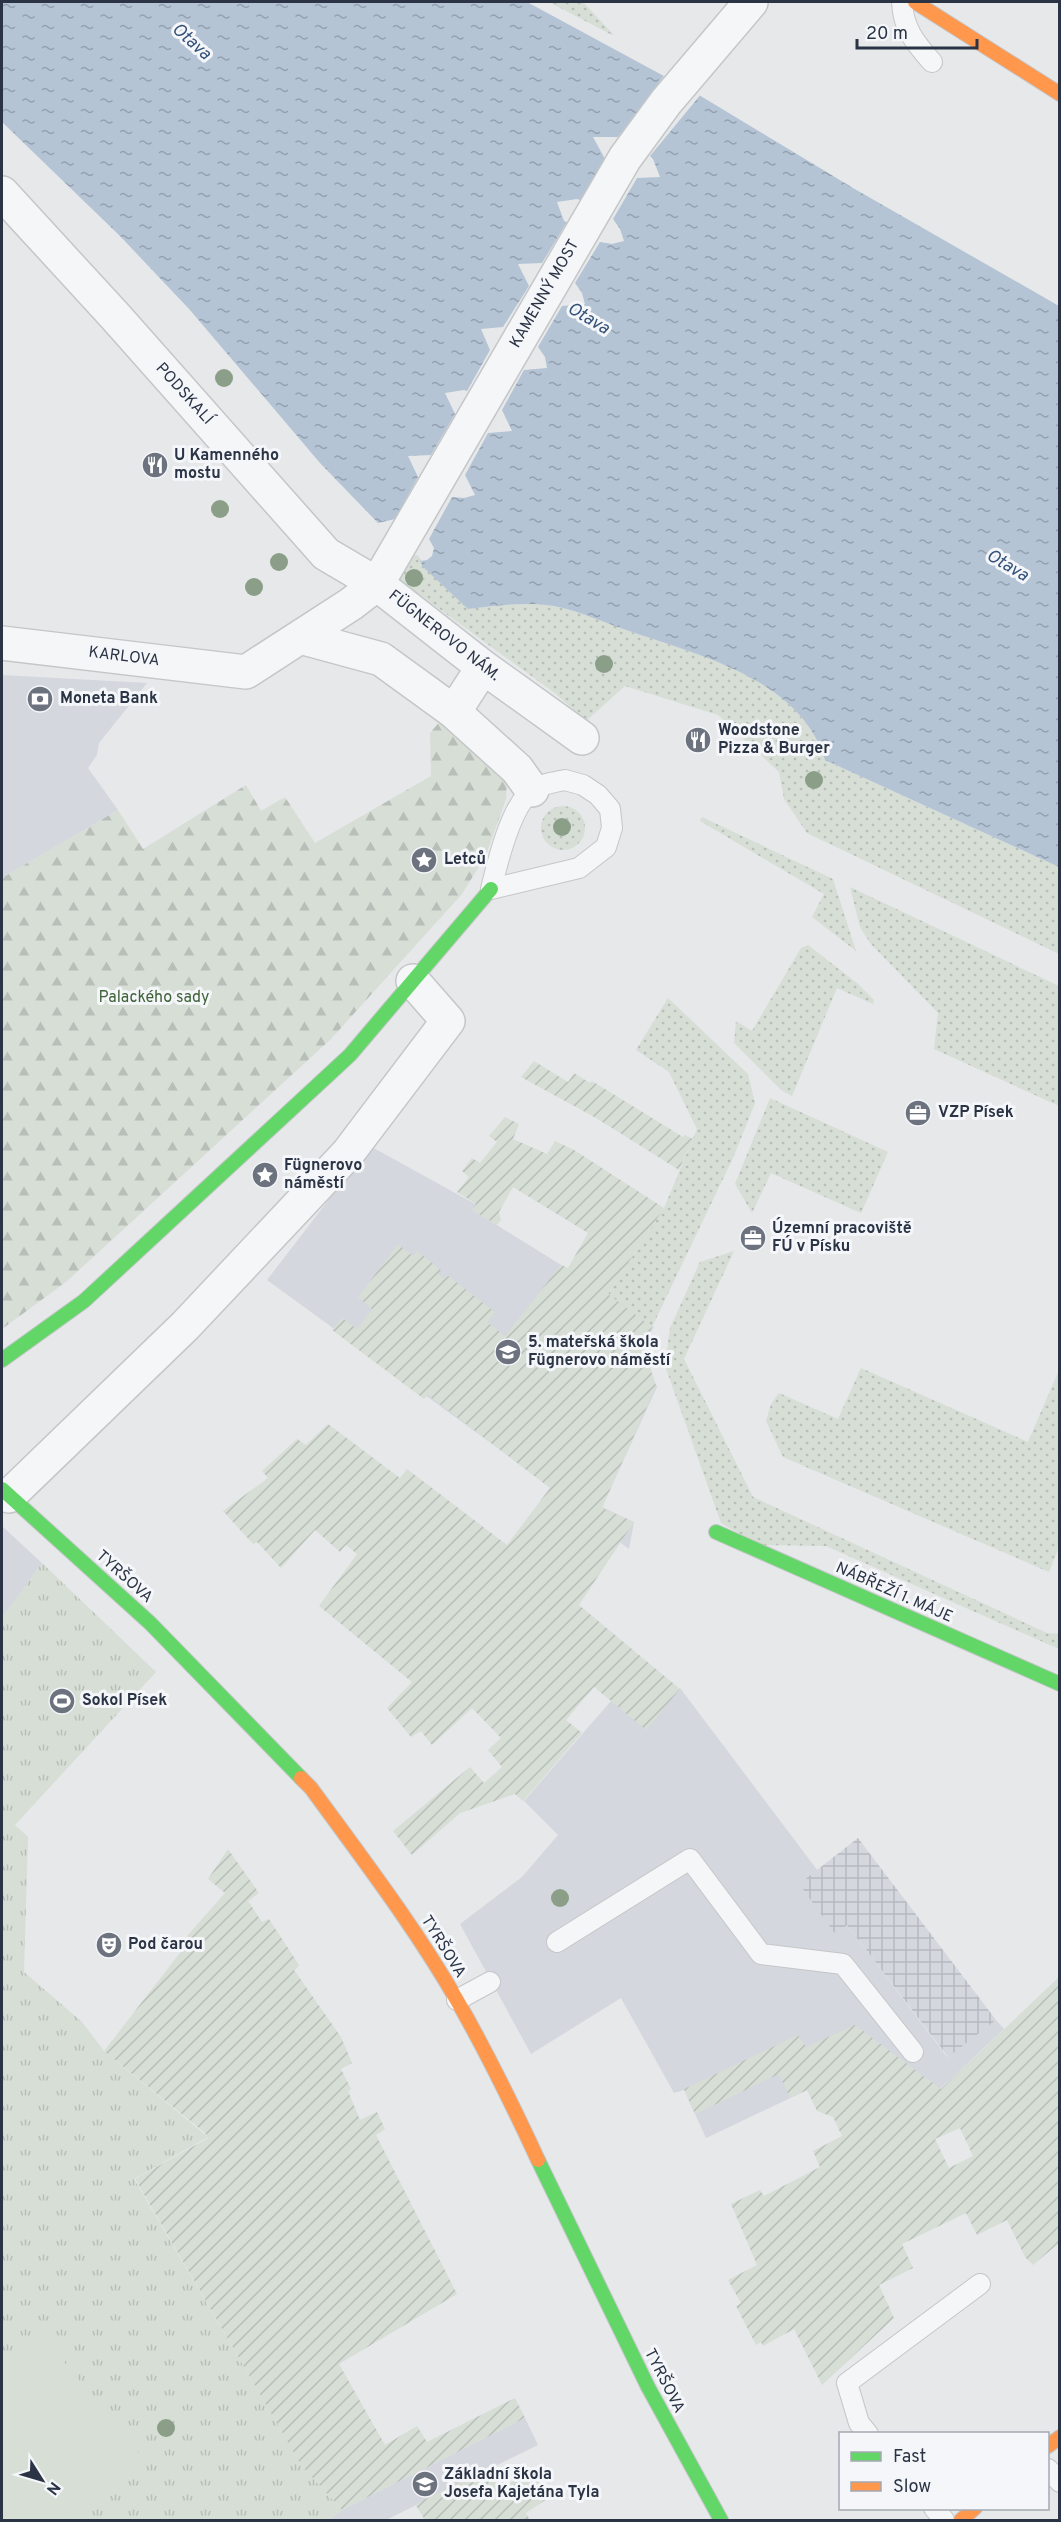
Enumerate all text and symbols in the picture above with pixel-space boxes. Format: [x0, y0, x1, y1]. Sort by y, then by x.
scale bar [857, 12, 977, 50]
water label: Otava [166, 18, 216, 66]
text: 20 m [866, 23, 908, 46]
street label: KAMENNÝ MOST [504, 235, 584, 352]
water label: Otava [563, 297, 614, 341]
street label: PODSKALÍ [151, 357, 220, 430]
place label: U Kamenného mostu [174, 446, 279, 484]
restaurant icon: U Kamenného mostu [140, 450, 170, 480]
water label: Otava [982, 544, 1033, 588]
street label: FÜGNEROVO NÁM. [384, 584, 505, 686]
street label: KARLOVA [87, 643, 161, 671]
bank icon: Moneta Bank [25, 684, 55, 714]
place label: Moneta Bank [60, 689, 158, 709]
place label: Woodstone Pizza & Burger [718, 721, 830, 759]
restaurant icon: Woodstone Pizza & Burger [683, 725, 713, 755]
place icon: Letců [409, 845, 439, 875]
place label: Letců [444, 849, 486, 870]
park label: Palackého sady [98, 988, 210, 1008]
office icon: VZP Písek [903, 1098, 933, 1128]
place label: VZP Písek [938, 1103, 1014, 1123]
place label: Fügnerovo náměstí [284, 1156, 362, 1194]
place icon: Fügnerovo náměstí [250, 1160, 280, 1190]
place label: Územní pracoviště FÚ v Písku [772, 1217, 912, 1257]
office icon: Územní pracoviště FÚ v Písku [738, 1223, 768, 1253]
place label: 5. mateřská škola Fügnerovo náměstí [528, 1333, 672, 1371]
school or university icon: 5. mateřská škola Fügnerovo náměstí [493, 1337, 523, 1367]
street label: TYRŠOVA [91, 1545, 158, 1608]
street label: NÁBŘEŽÍ 1. MÁJE [832, 1556, 956, 1628]
sports icon: Sokol Písek [47, 1686, 77, 1716]
place label: Sokol Písek [82, 1691, 167, 1711]
street label: TYRŠOVA [416, 1911, 472, 1982]
theatre icon: Pod čarou [94, 1930, 124, 1960]
place label: Pod čarou [128, 1935, 203, 1955]
street label: TYRŠOVA [639, 2344, 691, 2417]
legend [839, 2432, 1049, 2510]
text: Fast [893, 2446, 926, 2469]
north arrow [12, 2450, 72, 2510]
place label: Základní škola Josefa Kajetána Tyla [444, 2465, 599, 2503]
school or university icon: Základní škola Josefa Kajetána Tyla [410, 2469, 440, 2499]
text: Slow [893, 2476, 931, 2499]
text: N [41, 2477, 64, 2498]

